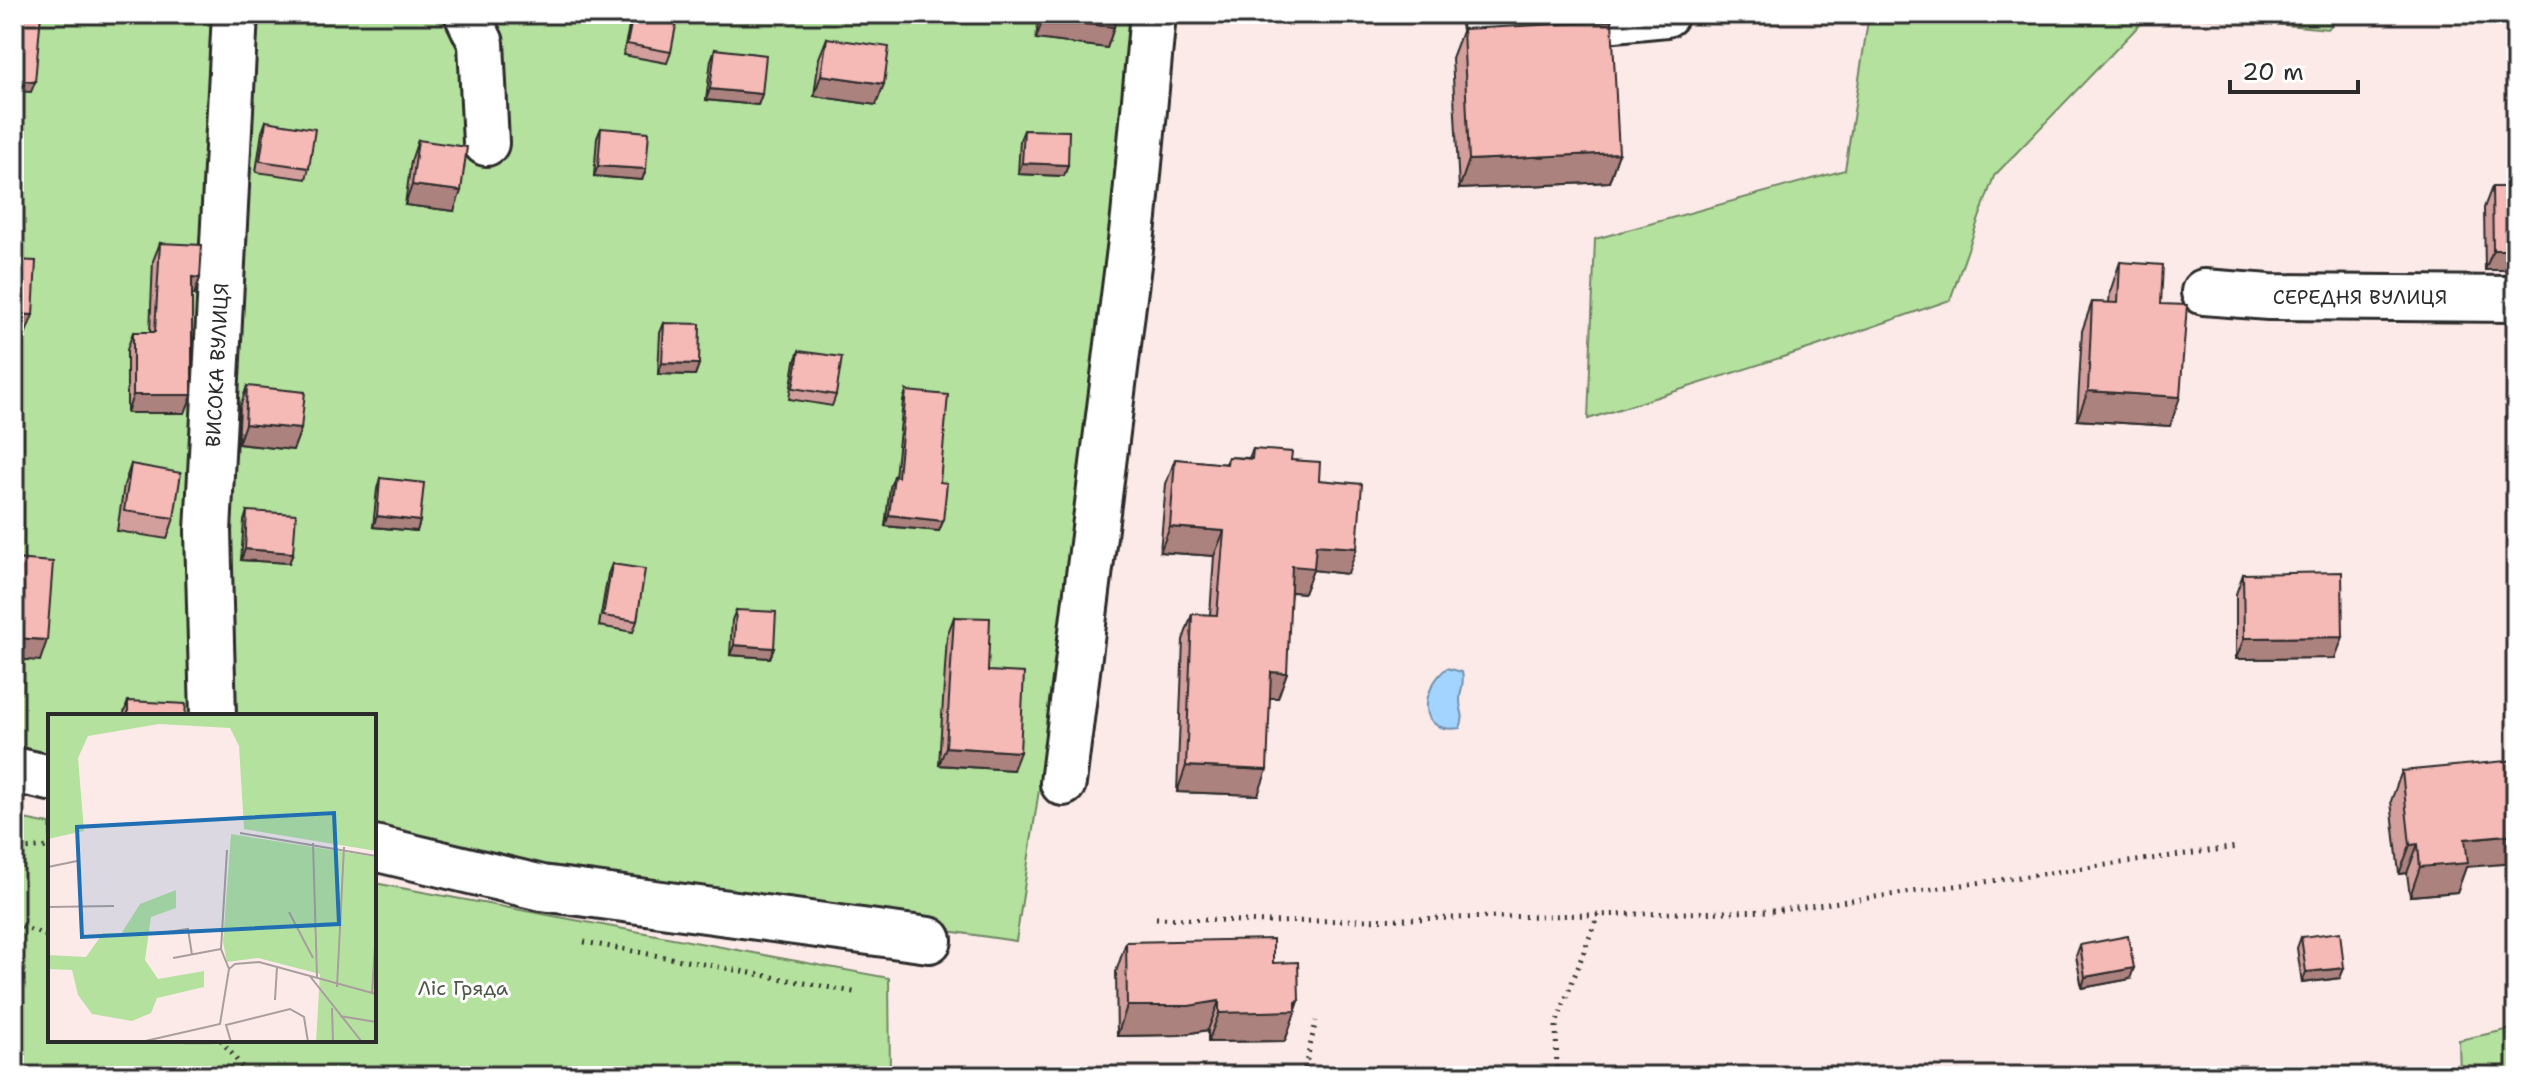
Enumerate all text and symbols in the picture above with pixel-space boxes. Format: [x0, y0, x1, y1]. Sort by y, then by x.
scale bar [2230, 44, 2358, 94]
text: 20 m [2242, 56, 2304, 88]
street label: ВИСОКА ВУЛИЦЯ [200, 282, 234, 448]
street label: СЕРЕДНЯ ВУЛИЦЯ [2273, 284, 2447, 310]
inset map [48, 714, 376, 1042]
park label: Ліс Гряда [418, 975, 509, 1001]

